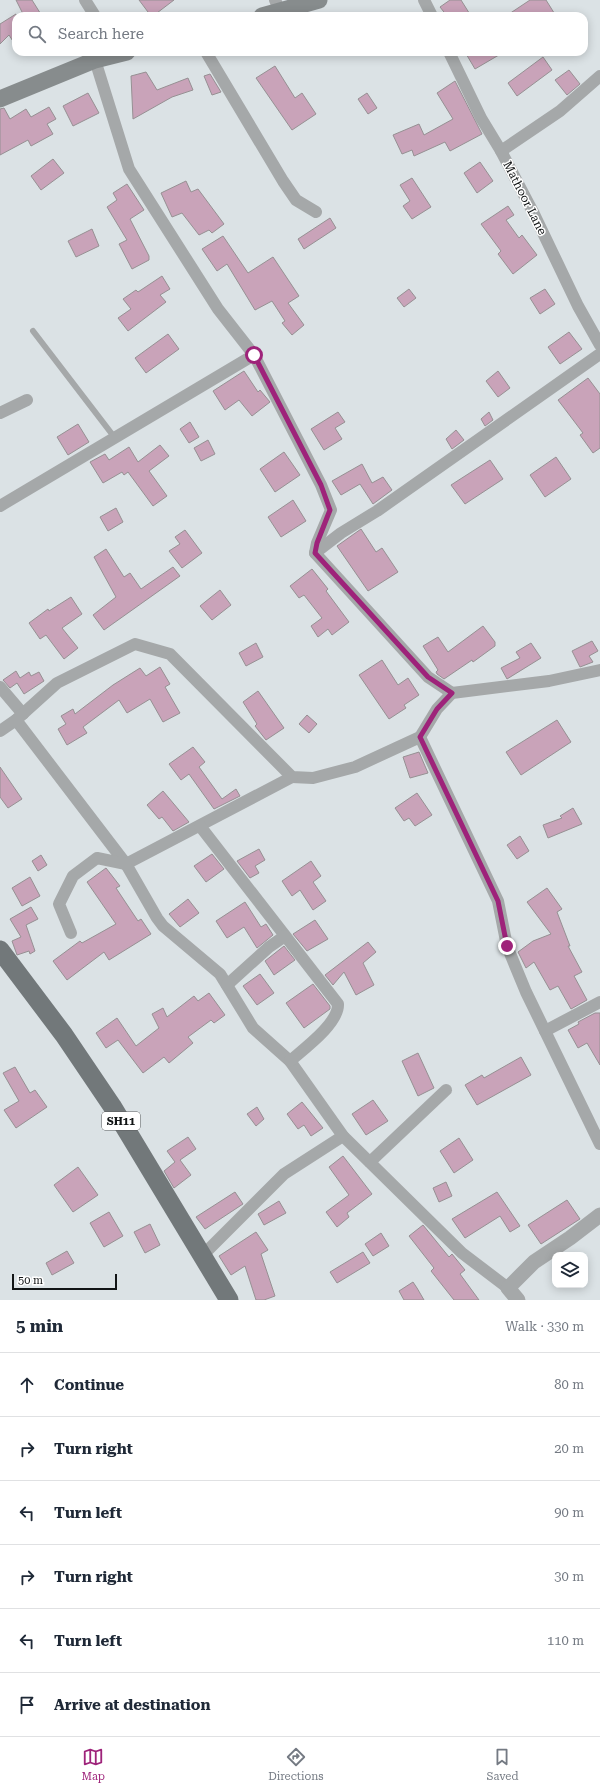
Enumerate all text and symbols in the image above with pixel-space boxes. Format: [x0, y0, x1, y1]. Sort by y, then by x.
search box [12, 12, 588, 56]
icon: search [26, 23, 48, 45]
text: Search here [58, 25, 144, 43]
street label: Mathoor Lane [500, 159, 550, 238]
route start [245, 346, 263, 364]
route end [498, 937, 516, 955]
road number: SH11 [102, 1112, 140, 1130]
map controls [552, 1252, 588, 1288]
button: layers [552, 1252, 588, 1288]
scale bar [12, 1272, 117, 1291]
text: 50 m [18, 1274, 43, 1287]
text: 5 min [16, 1316, 63, 1336]
text: Walk · 330 m [505, 1319, 584, 1334]
icon: ahead [16, 1374, 38, 1396]
text: Continue [54, 1376, 124, 1394]
text: 80 m [554, 1377, 584, 1392]
icon: right [16, 1438, 38, 1460]
text: Turn right [54, 1440, 133, 1458]
text: 20 m [554, 1441, 584, 1456]
icon: left [16, 1502, 38, 1524]
text: Turn left [54, 1504, 122, 1522]
text: 90 m [554, 1505, 584, 1520]
icon: right [16, 1566, 38, 1588]
text: Turn right [54, 1568, 133, 1586]
text: 30 m [554, 1569, 584, 1584]
icon: left [16, 1630, 38, 1652]
text: Turn left [54, 1632, 122, 1650]
text: 110 m [547, 1633, 584, 1648]
icon: arrive [16, 1694, 38, 1716]
text: Arrive at destination [54, 1696, 210, 1714]
tab: Map [82, 1746, 105, 1783]
tab: Directions [268, 1746, 323, 1783]
tab: Saved [487, 1746, 518, 1783]

